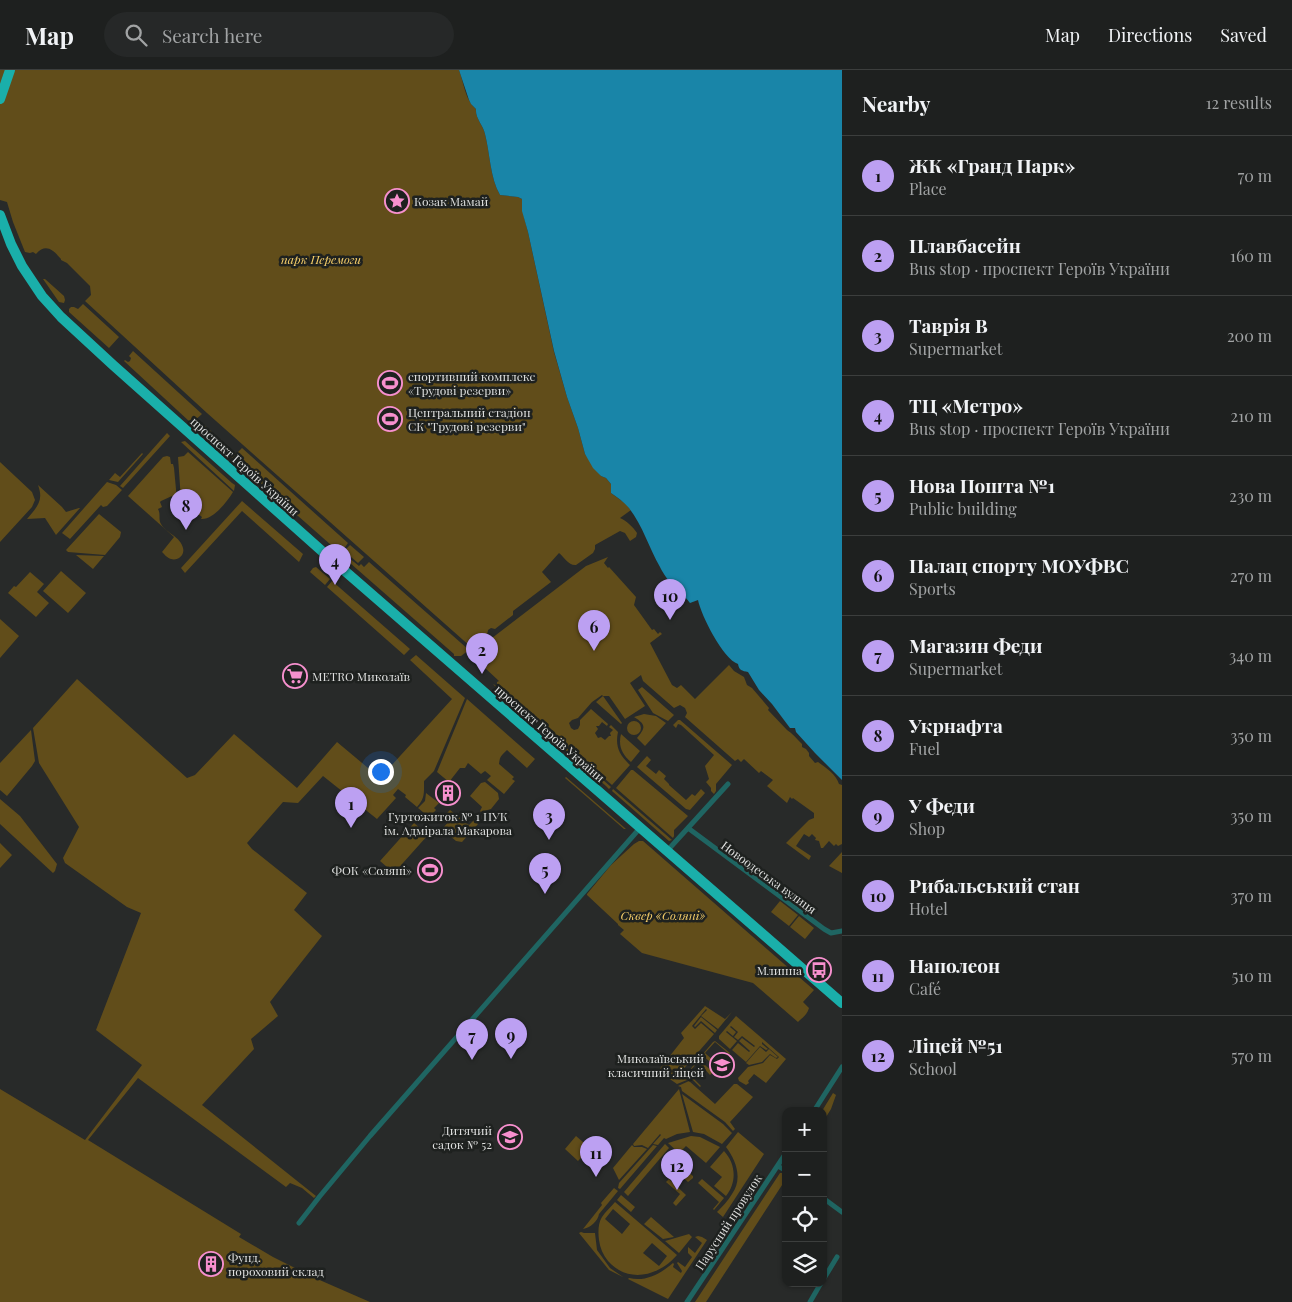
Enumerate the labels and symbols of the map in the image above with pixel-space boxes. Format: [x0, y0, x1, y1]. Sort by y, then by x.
place icon: Козак Мамай [384, 188, 410, 214]
place label: Козак Мамай [414, 193, 489, 209]
park label: парк Перемоги [281, 251, 361, 267]
place label: спортивний комплекс «Трудові резерви» [408, 368, 535, 398]
sports icon: спортивний комплекс «Трудові резерви» [377, 370, 403, 396]
place label: Центральний стадіон СК "Трудові резерви" [408, 404, 531, 434]
sports icon: Центральний стадіон СК "Трудові резерви" [377, 406, 403, 432]
street label: проспект Героїв України [187, 413, 303, 519]
pin: 8 [170, 489, 202, 530]
pin: 4 [319, 544, 351, 585]
pin: 10 [654, 579, 686, 620]
pin: 6 [578, 610, 610, 651]
pin: 2 [466, 633, 498, 674]
supermarket icon: METRO Миколаїв [282, 663, 308, 689]
place label: METRO Миколаїв [312, 668, 411, 684]
street label: проспект Героїв України [492, 681, 609, 785]
your location [368, 759, 394, 785]
building icon: Гуртожиток № 1 НУК ім. Адмірала Макарова [435, 780, 461, 806]
pin: 1 [335, 787, 367, 828]
pin: 3 [533, 799, 565, 840]
place label: Гуртожиток № 1 НУК ім. Адмірала Макарова [384, 808, 512, 838]
street label: Новоодеська вулиця [718, 837, 820, 917]
pin: 5 [529, 853, 561, 894]
sports icon: ФОК «Соляні» [417, 857, 443, 883]
place label: ФОК «Соляні» [332, 862, 412, 878]
park label: Сквер «Соляні» [620, 907, 706, 923]
bus stop icon: Млинна [806, 957, 832, 983]
place label: Млинна [757, 962, 802, 978]
pin: 9 [495, 1018, 527, 1059]
pin: 7 [456, 1019, 488, 1060]
place label: Миколаївський класичний ліцей [608, 1050, 704, 1080]
school or university icon: Миколаївський класичний ліцей [709, 1052, 735, 1078]
place label: Дитячий садок № 52 [432, 1122, 492, 1152]
school or university icon: Дитячий садок № 52 [497, 1124, 523, 1150]
pin: 11 [580, 1136, 612, 1177]
pin: 12 [661, 1149, 693, 1190]
street label: Парусний провулок [691, 1171, 765, 1273]
place label: Фунд. пороховий склад [228, 1249, 324, 1279]
building icon: Фунд. пороховий склад [198, 1251, 224, 1277]

